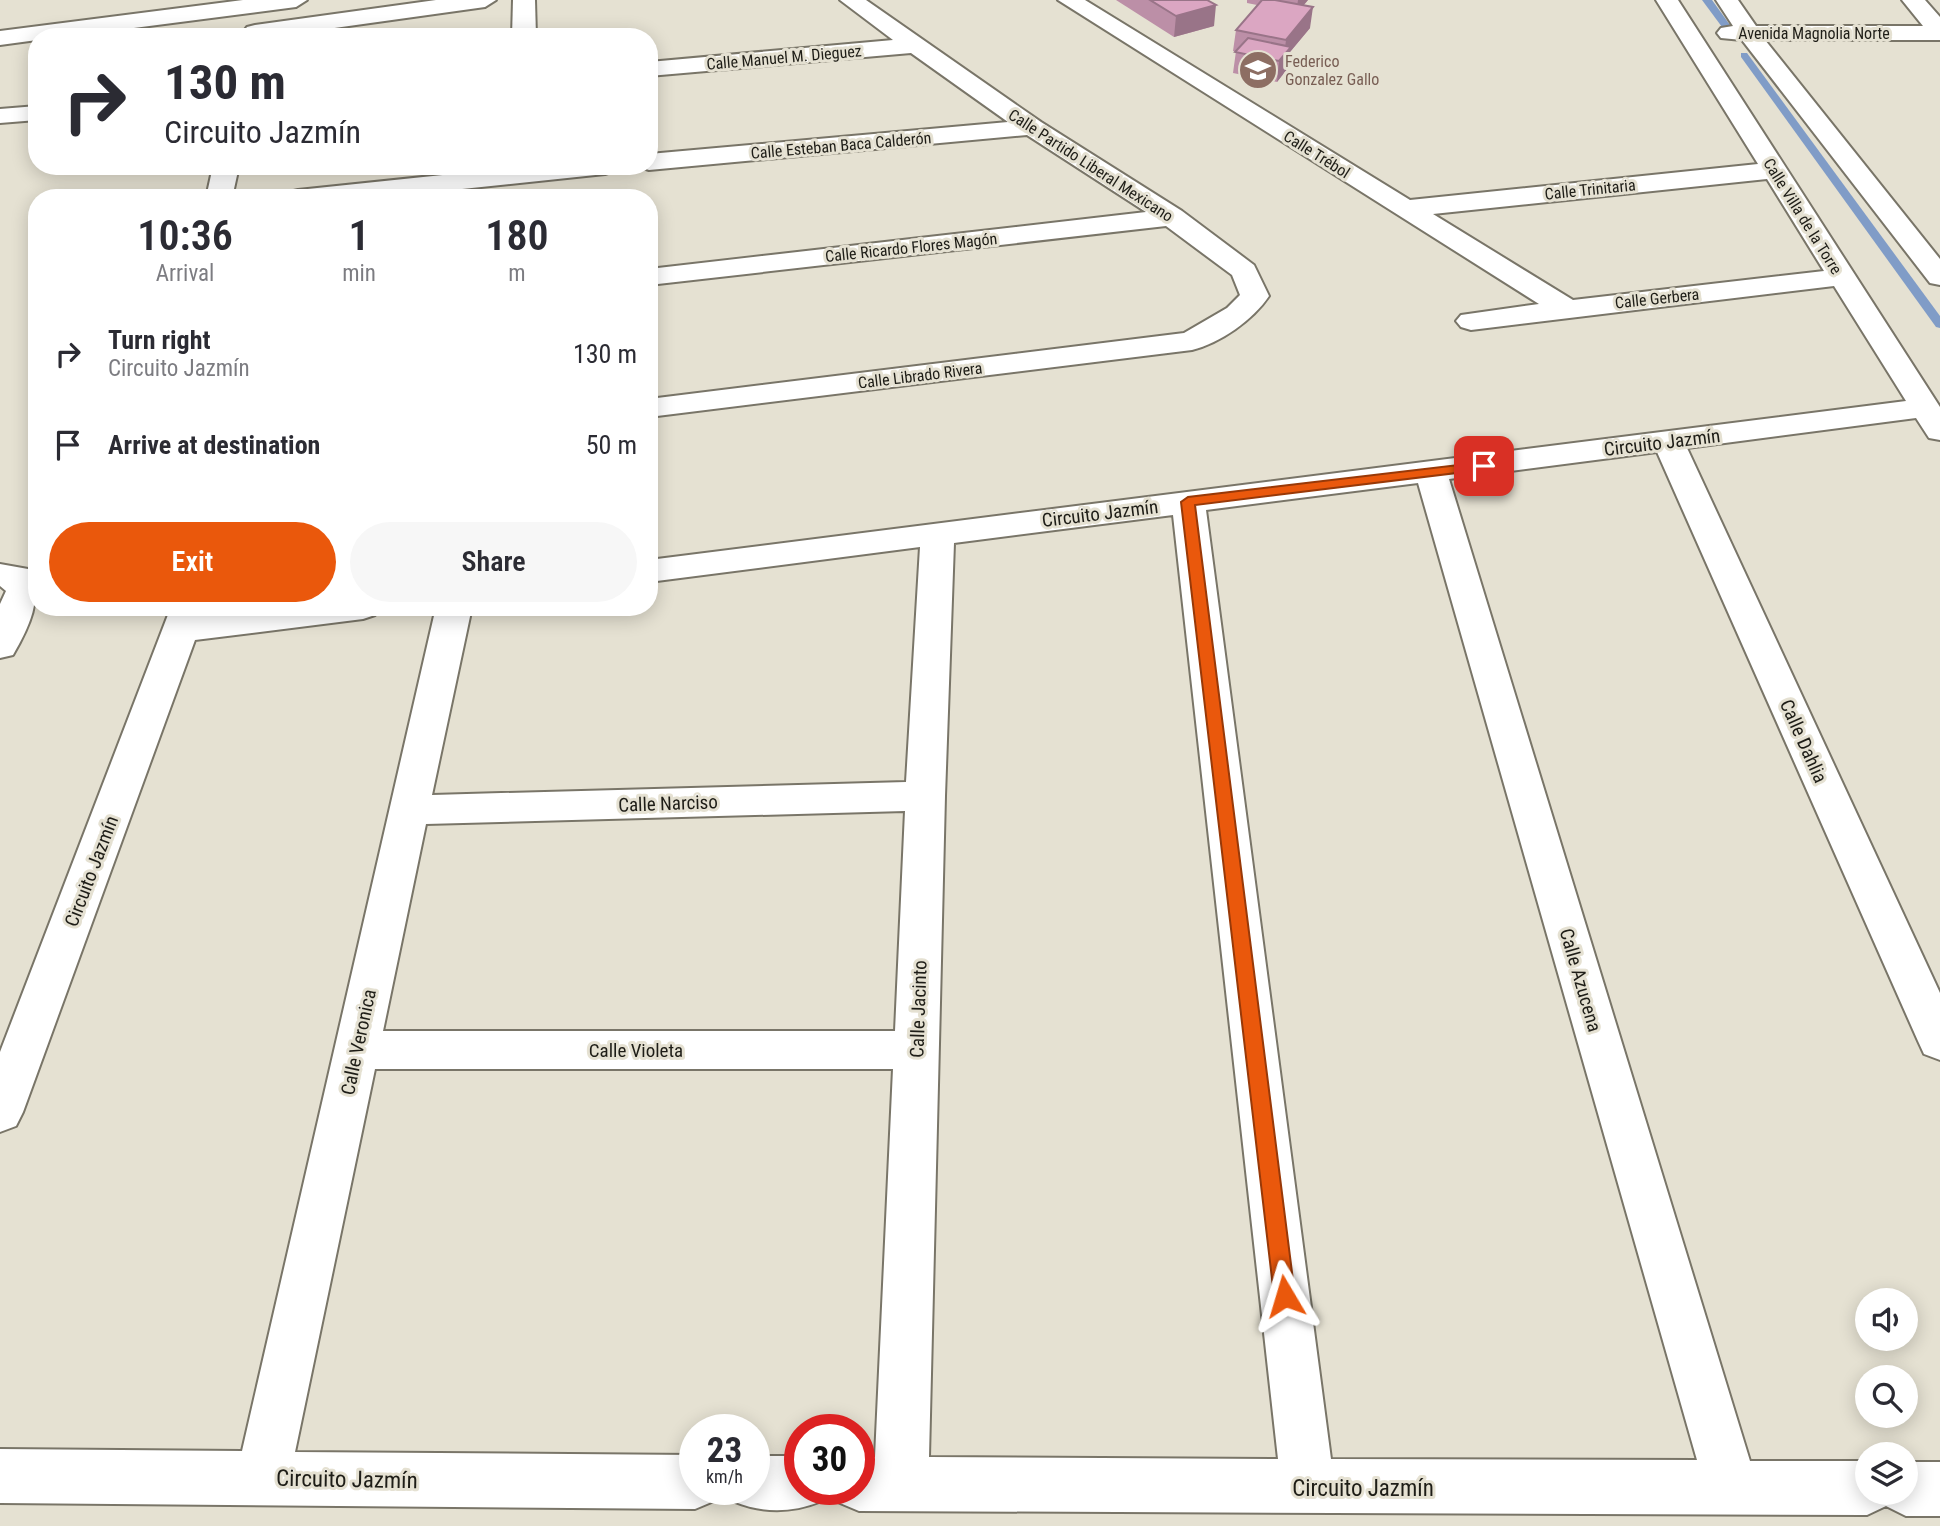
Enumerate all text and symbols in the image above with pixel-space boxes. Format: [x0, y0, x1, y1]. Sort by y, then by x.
street label: Avenida Magnolia Norte [1738, 24, 1890, 43]
street label: Calle Manuel M. Dieguez [706, 41, 862, 74]
school or university icon: Federico Gonzalez Gallo [1237, 49, 1279, 91]
place label: Federico Gonzalez Gallo [1285, 52, 1379, 89]
text: 130 m [164, 54, 286, 111]
icon: right [49, 56, 140, 147]
street label: Calle Partido Liberal Mexicano [1005, 105, 1177, 226]
text: Circuito Jazmín [164, 113, 361, 151]
street label: Calle Trébol [1280, 127, 1353, 182]
street label: Calle Esteban Baca Calderón [750, 128, 932, 163]
street label: Calle Villa de la Torre [1759, 155, 1846, 278]
street label: Calle Trinitaria [1544, 175, 1636, 204]
text: 10:36 [137, 211, 233, 260]
text: 1 [349, 211, 370, 260]
text: 180 [485, 211, 549, 260]
street label: Calle Ricardo Flores Magón [824, 229, 998, 266]
text: Arrival [156, 260, 214, 287]
text: min [342, 260, 376, 287]
text: m [508, 260, 526, 287]
street label: Calle Gerbera [1614, 285, 1700, 312]
text: Turn right [108, 325, 210, 355]
icon: right [49, 335, 87, 373]
text: 130 m [573, 339, 637, 369]
text: Circuito Jazmín [108, 355, 250, 382]
street label: Calle Librado Rivera [857, 358, 983, 393]
street label: Circuito Jazmín [1603, 424, 1722, 461]
icon: arrive [49, 426, 87, 464]
text: Arrive at destination [108, 430, 320, 460]
text: 50 m [586, 430, 637, 460]
pin [1454, 436, 1514, 496]
icon: arrive [1465, 447, 1503, 485]
street label: Circuito Jazmín [1041, 495, 1160, 532]
button: Exit [49, 522, 336, 602]
button: Share [350, 522, 637, 602]
street label: Calle Dahlia [1775, 696, 1832, 786]
street label: Calle Narciso [618, 790, 718, 817]
street label: Circuito Jazmín [60, 812, 123, 930]
street label: Calle Azucena [1555, 926, 1606, 1034]
street label: Calle Jacinto [905, 960, 932, 1058]
street label: Calle Veronica [336, 987, 381, 1097]
street label: Calle Violeta [589, 1039, 683, 1062]
position arrow [1248, 1259, 1322, 1333]
map controls [1855, 1288, 1918, 1505]
button: sound [1855, 1288, 1918, 1351]
button: search [1855, 1365, 1918, 1428]
speed limit sign: 30 [784, 1414, 875, 1505]
text: 23 [707, 1430, 742, 1471]
button: layers [1855, 1442, 1918, 1505]
street label: Circuito Jazmín [276, 1465, 418, 1494]
text: km/h [706, 1466, 743, 1487]
street label: Circuito Jazmín [1292, 1475, 1434, 1502]

